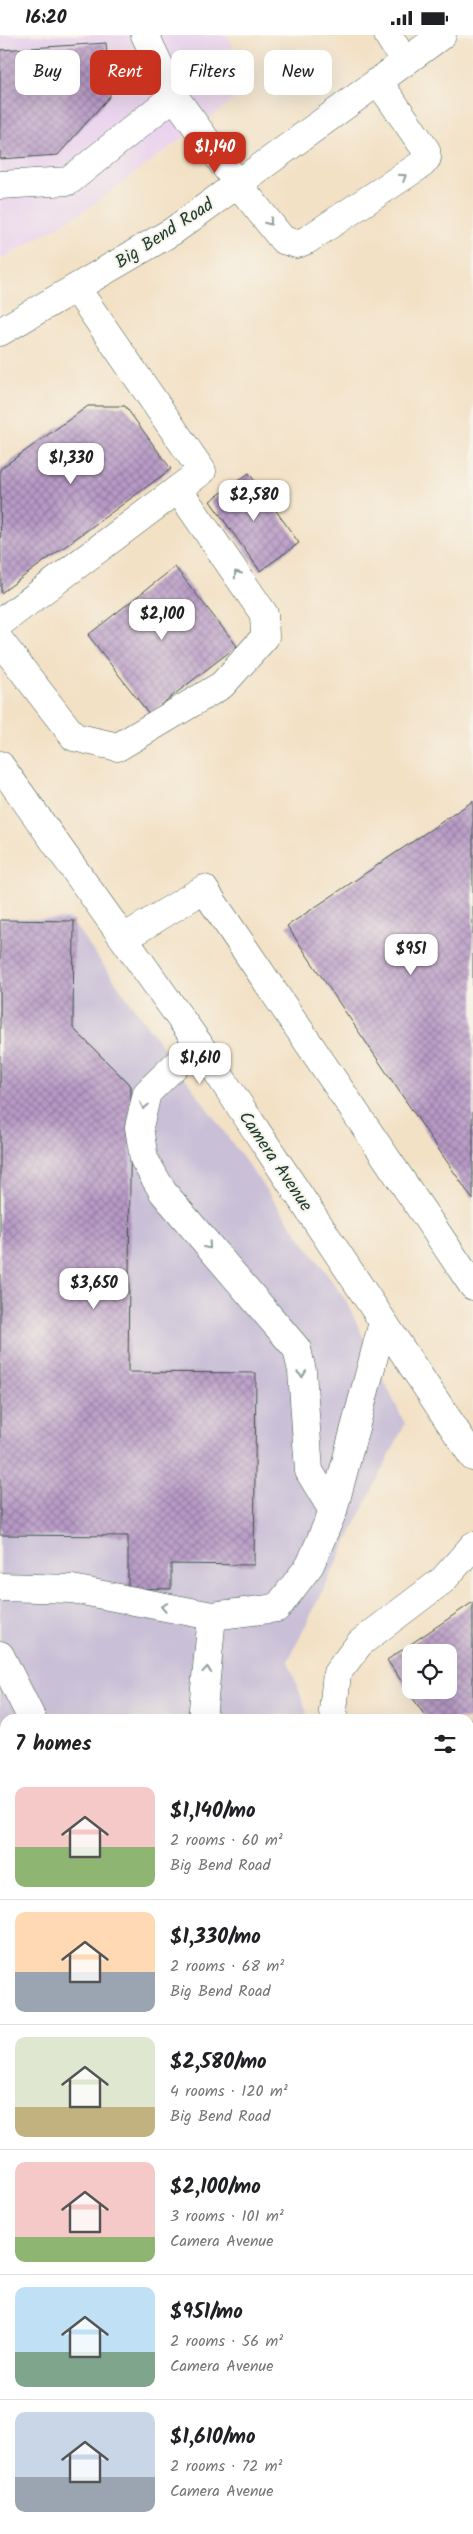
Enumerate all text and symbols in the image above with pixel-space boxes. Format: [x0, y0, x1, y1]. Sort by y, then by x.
text: 16:20 [25, 3, 67, 33]
chip: Buy [15, 50, 80, 95]
chip: Rent [90, 50, 161, 95]
chip: Filters [171, 50, 254, 95]
chip: New [264, 50, 332, 95]
pin: $1,140 [174, 131, 256, 174]
text: $1,140 [195, 135, 235, 160]
one-way arrow [397, 174, 406, 183]
street label: Big Bend Road [110, 191, 221, 277]
one-way arrow [263, 216, 271, 225]
pin: $1,330 [30, 443, 112, 485]
text: $1,330 [49, 446, 93, 471]
pin: $2,580 [213, 479, 295, 522]
text: $2,580 [230, 483, 278, 508]
one-way arrow [234, 570, 243, 580]
pin: $2,100 [121, 599, 203, 641]
text: $2,100 [140, 602, 184, 627]
pin: $951 [381, 933, 441, 976]
text: $951 [396, 937, 426, 962]
pin: $1,610 [159, 1043, 241, 1085]
text: $1,610 [180, 1046, 220, 1071]
one-way arrow [139, 1101, 150, 1110]
street label: Camera Avenue [230, 1106, 319, 1218]
one-way arrow [203, 1240, 212, 1249]
pin: $3,650 [53, 1267, 135, 1310]
text: $3,650 [70, 1271, 118, 1296]
one-way arrow [296, 1371, 307, 1379]
one-way arrow [159, 1602, 168, 1612]
map controls [402, 1644, 457, 1699]
button: locate [402, 1644, 457, 1699]
one-way arrow [201, 1666, 212, 1674]
text: 7 homes [15, 1728, 92, 1761]
icon: filters [431, 1730, 459, 1758]
text: $1,140/mo [170, 1795, 256, 1828]
icon: home [55, 1807, 115, 1867]
text: 2 rooms · 60 m² [170, 1828, 283, 1853]
text: Big Bend Road [170, 1853, 270, 1878]
text: $1,330/mo [170, 1921, 261, 1954]
icon: home [55, 1932, 115, 1992]
text: 2 rooms · 68 m² [170, 1954, 284, 1979]
text: Big Bend Road [170, 1979, 270, 2004]
text: $2,580/mo [170, 2046, 267, 2079]
icon: home [55, 2057, 115, 2117]
text: 4 rooms · 120 m² [170, 2079, 288, 2104]
text: Big Bend Road [170, 2104, 270, 2129]
text: $2,100/mo [170, 2171, 261, 2204]
icon: home [55, 2182, 115, 2242]
text: 3 rooms · 101 m² [170, 2204, 284, 2229]
text: Camera Avenue [170, 2229, 273, 2254]
text: $951/mo [170, 2296, 243, 2329]
icon: home [55, 2307, 115, 2367]
text: 2 rooms · 56 m² [170, 2329, 283, 2354]
text: Camera Avenue [170, 2354, 273, 2379]
text: $1,610/mo [170, 2421, 255, 2454]
icon: home [55, 2432, 115, 2492]
text: 2 rooms · 72 m² [170, 2454, 282, 2479]
text: Camera Avenue [170, 2479, 273, 2504]

